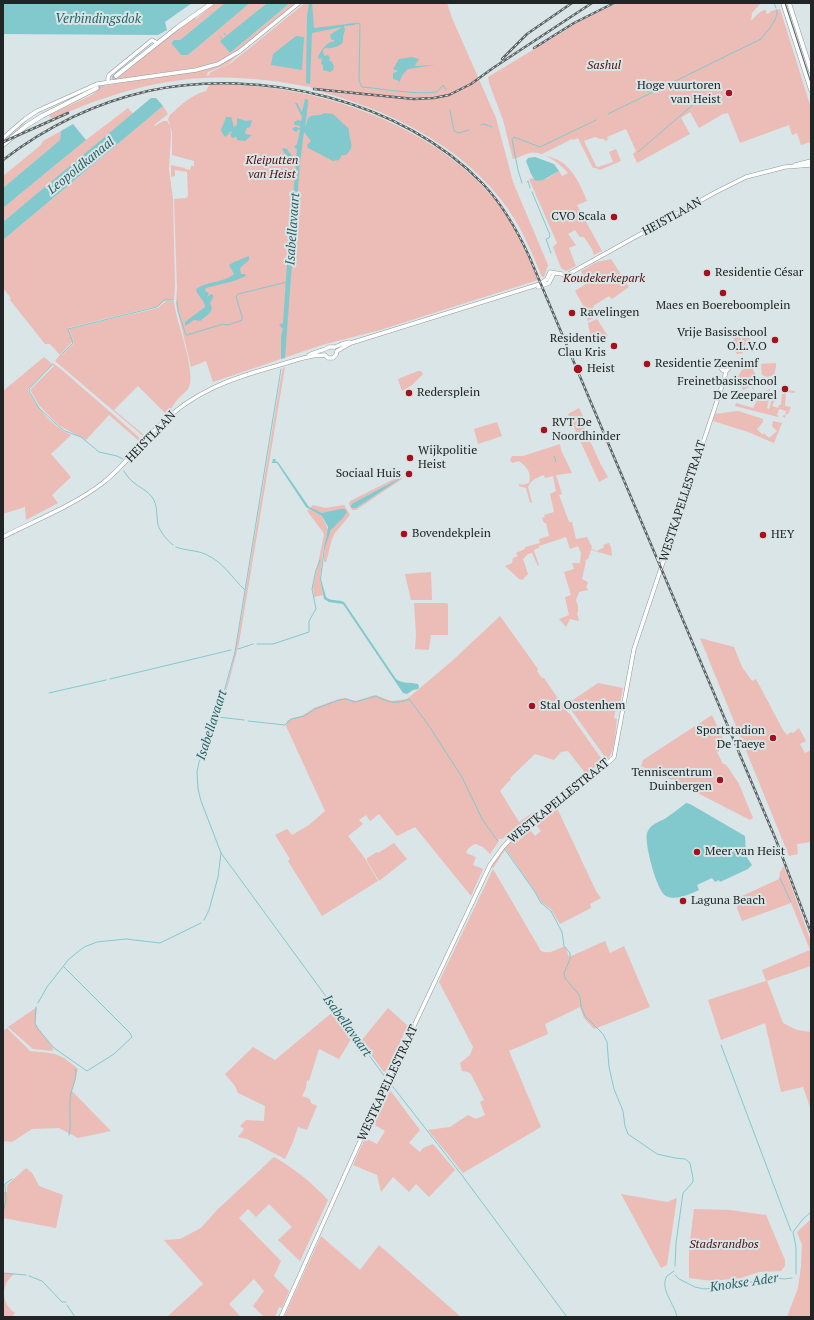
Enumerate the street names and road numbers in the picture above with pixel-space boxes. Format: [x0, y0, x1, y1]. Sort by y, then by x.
street label: HEISTLAAN [640, 195, 704, 239]
street label: HEISTLAAN [123, 408, 179, 466]
street label: WESTKAPELLESTRAAT [657, 439, 709, 563]
street label: WESTKAPELLESTRAAT [505, 756, 613, 846]
street label: WESTKAPELLESTRAAT [355, 1023, 421, 1143]

